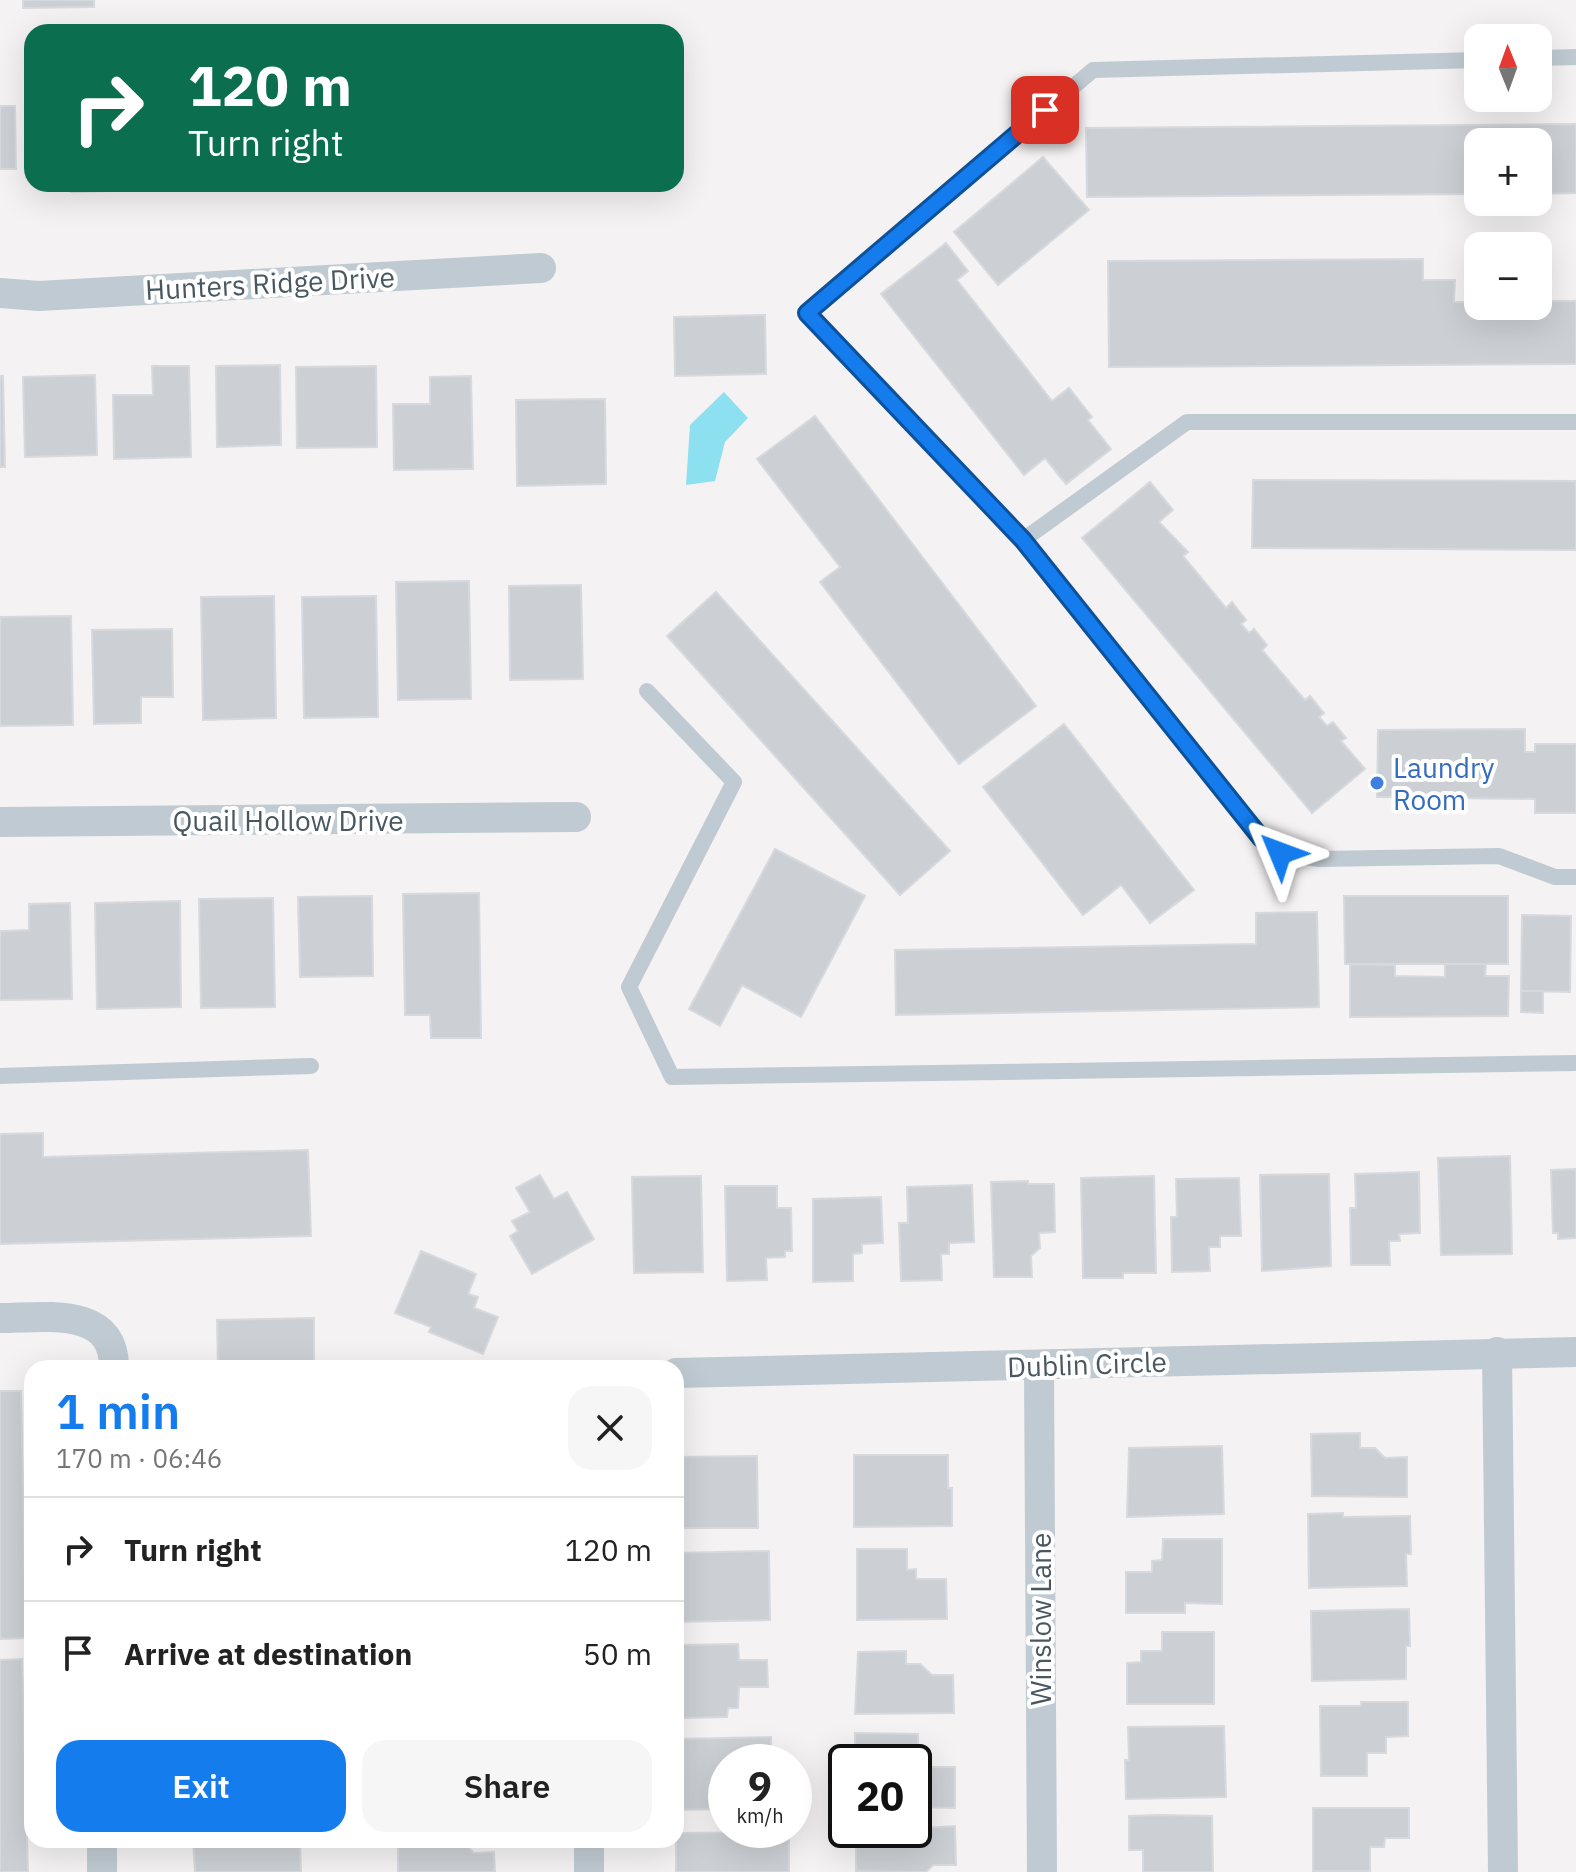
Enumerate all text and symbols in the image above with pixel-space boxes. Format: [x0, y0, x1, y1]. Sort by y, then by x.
north arrow [1464, 24, 1552, 112]
map controls [1464, 24, 1552, 320]
text: 120 m [188, 49, 352, 121]
icon: right [56, 56, 160, 160]
pin [1011, 76, 1079, 144]
icon: arrive [1023, 88, 1067, 132]
text: Turn right [188, 119, 344, 166]
button: + [1464, 128, 1552, 216]
button: − [1464, 232, 1552, 320]
street label: Hunters Ridge Drive [144, 258, 396, 308]
place label: Laundry Room [1393, 749, 1495, 818]
marker: Laundry Room [1368, 774, 1386, 792]
street label: Quail Hollow Drive [172, 802, 404, 839]
position arrow [1238, 811, 1322, 895]
street label: Dublin Circle [1007, 1343, 1167, 1385]
text: 1 min [56, 1380, 180, 1442]
button: close [568, 1386, 652, 1470]
text: 170 m · 06:46 [56, 1441, 222, 1475]
icon: right [56, 1527, 100, 1571]
text: Turn right [124, 1530, 262, 1569]
text: 120 m [565, 1530, 652, 1569]
street label: Winslow Lane [1022, 1533, 1059, 1706]
icon: arrive [56, 1631, 100, 1675]
text: Arrive at destination [124, 1634, 412, 1673]
text: 50 m [583, 1634, 652, 1673]
button: Exit [56, 1740, 346, 1832]
button: Share [362, 1740, 652, 1832]
speed limit sign: 20 [828, 1744, 932, 1848]
text: 9 [748, 1760, 772, 1812]
text: km/h [736, 1802, 784, 1829]

